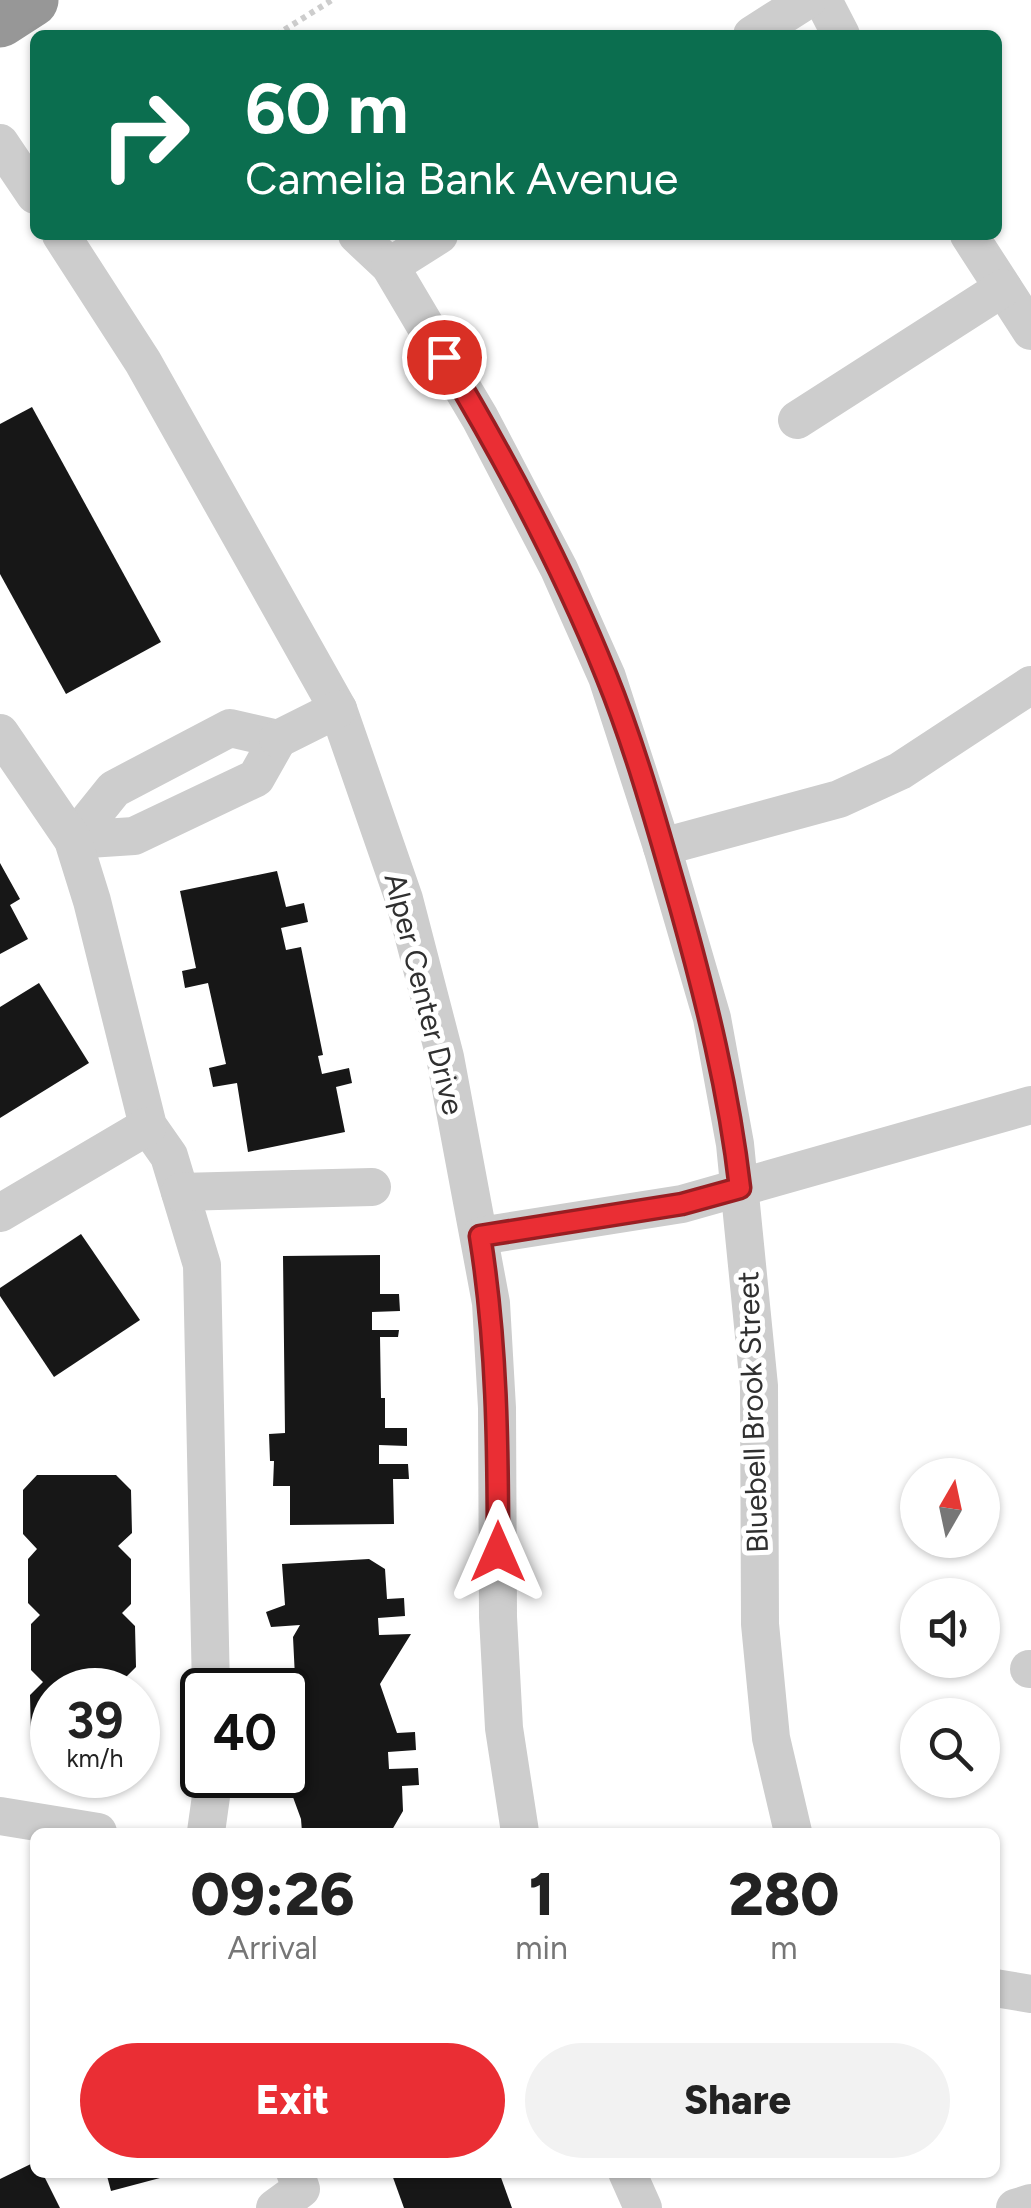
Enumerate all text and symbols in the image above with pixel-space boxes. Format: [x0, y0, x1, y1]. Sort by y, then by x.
text: 60 m [245, 66, 409, 151]
icon: right [80, 70, 210, 200]
text: Camelia Bank Avenue [245, 151, 678, 205]
pin [402, 315, 487, 400]
icon: arrive [417, 330, 472, 385]
street label: Alper Center Drive [377, 869, 472, 1119]
street label: Bluebell Brook Street [729, 1271, 776, 1554]
north arrow [900, 1458, 1000, 1558]
map controls [900, 1458, 1000, 1798]
position arrow [446, 1500, 550, 1604]
button: sound [900, 1578, 1000, 1678]
speed limit sign: 40 [180, 1668, 310, 1798]
text: 39 [67, 1690, 123, 1751]
button: search [900, 1698, 1000, 1798]
text: km/h [66, 1743, 124, 1773]
text: 09:26 [191, 1858, 355, 1930]
text: 1 [529, 1858, 554, 1930]
text: 280 [728, 1858, 839, 1930]
text: Arrival [227, 1929, 318, 1967]
text: min [515, 1929, 568, 1967]
text: m [770, 1929, 798, 1967]
button: Exit [80, 2043, 505, 2158]
button: Share [525, 2043, 950, 2158]

